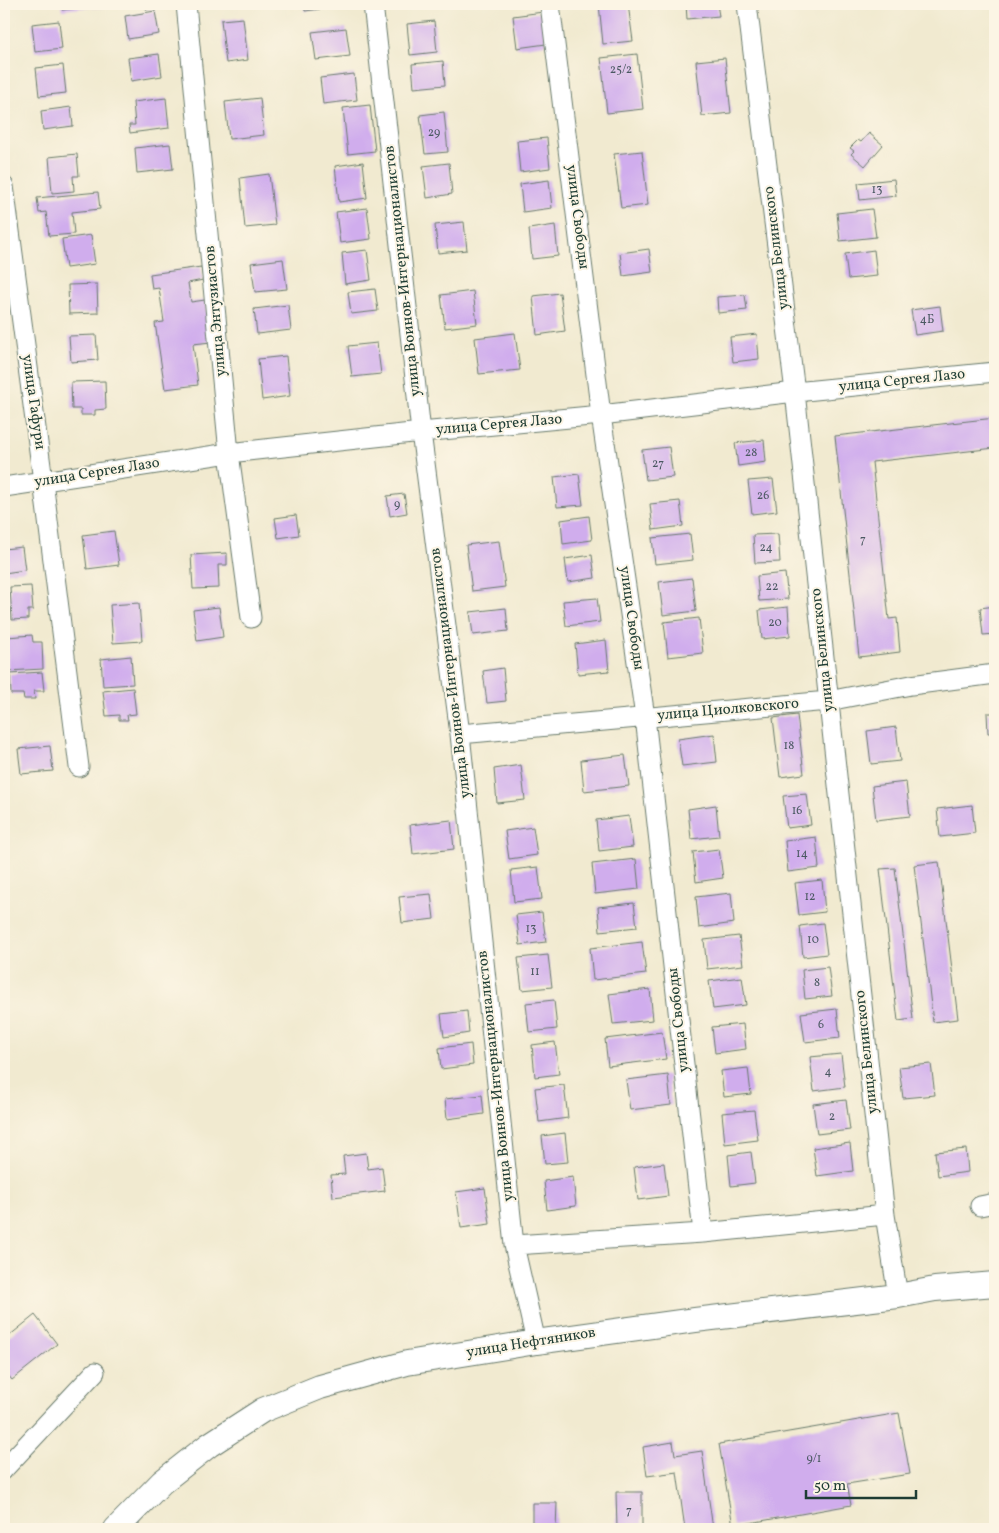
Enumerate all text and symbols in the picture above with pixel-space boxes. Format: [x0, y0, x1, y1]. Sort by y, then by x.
house number: 25/2 [610, 62, 632, 78]
house number: 29 [428, 125, 440, 141]
street label: улица Воинов-Интернационалистов [379, 144, 427, 398]
street label: улица Свободы [560, 164, 594, 271]
house number: 13 [872, 182, 882, 198]
street label: улица Белинского [759, 185, 795, 311]
street label: улица Энтузиастов [200, 245, 232, 377]
house number: 4Б [920, 312, 934, 328]
street label: улица Гафури [16, 353, 50, 451]
street label: улица Сергея Лазо [838, 364, 966, 398]
street label: улица Сергея Лазо [435, 409, 563, 441]
house number: 28 [745, 445, 757, 461]
street label: улица Сергея Лазо [33, 453, 161, 493]
house number: 27 [652, 456, 664, 472]
house number: 26 [757, 488, 769, 504]
house number: 9 [394, 497, 400, 513]
house number: 7 [860, 532, 866, 548]
house number: 24 [759, 540, 773, 556]
street label: улица Воинов-Интернационалистов [425, 547, 477, 799]
street label: улица Свободы [613, 564, 649, 672]
house number: 22 [766, 579, 778, 595]
street label: улица Белинского [806, 587, 840, 713]
house number: 20 [768, 615, 782, 631]
street label: улица Циолковского [656, 693, 800, 727]
house number: 18 [784, 738, 794, 754]
house number: 16 [792, 803, 802, 819]
house number: 14 [796, 846, 808, 862]
house number: 12 [804, 889, 816, 905]
house number: 13 [526, 921, 536, 937]
house number: 10 [807, 932, 819, 948]
street label: улица Воинов-Интернационалистов [472, 949, 520, 1203]
house number: 11 [530, 964, 540, 980]
street label: улица Свободы [663, 966, 695, 1073]
house number: 8 [814, 975, 820, 991]
street label: улица Белинского [850, 989, 884, 1115]
house number: 6 [818, 1017, 824, 1033]
house number: 4 [824, 1064, 832, 1080]
house number: 2 [829, 1109, 835, 1125]
street label: улица Нефтяников [465, 1322, 597, 1364]
house number: 9/1 [807, 1451, 821, 1467]
scale bar [806, 1468, 916, 1500]
text: 50 m [814, 1476, 846, 1497]
house number: 7 [626, 1503, 632, 1519]

